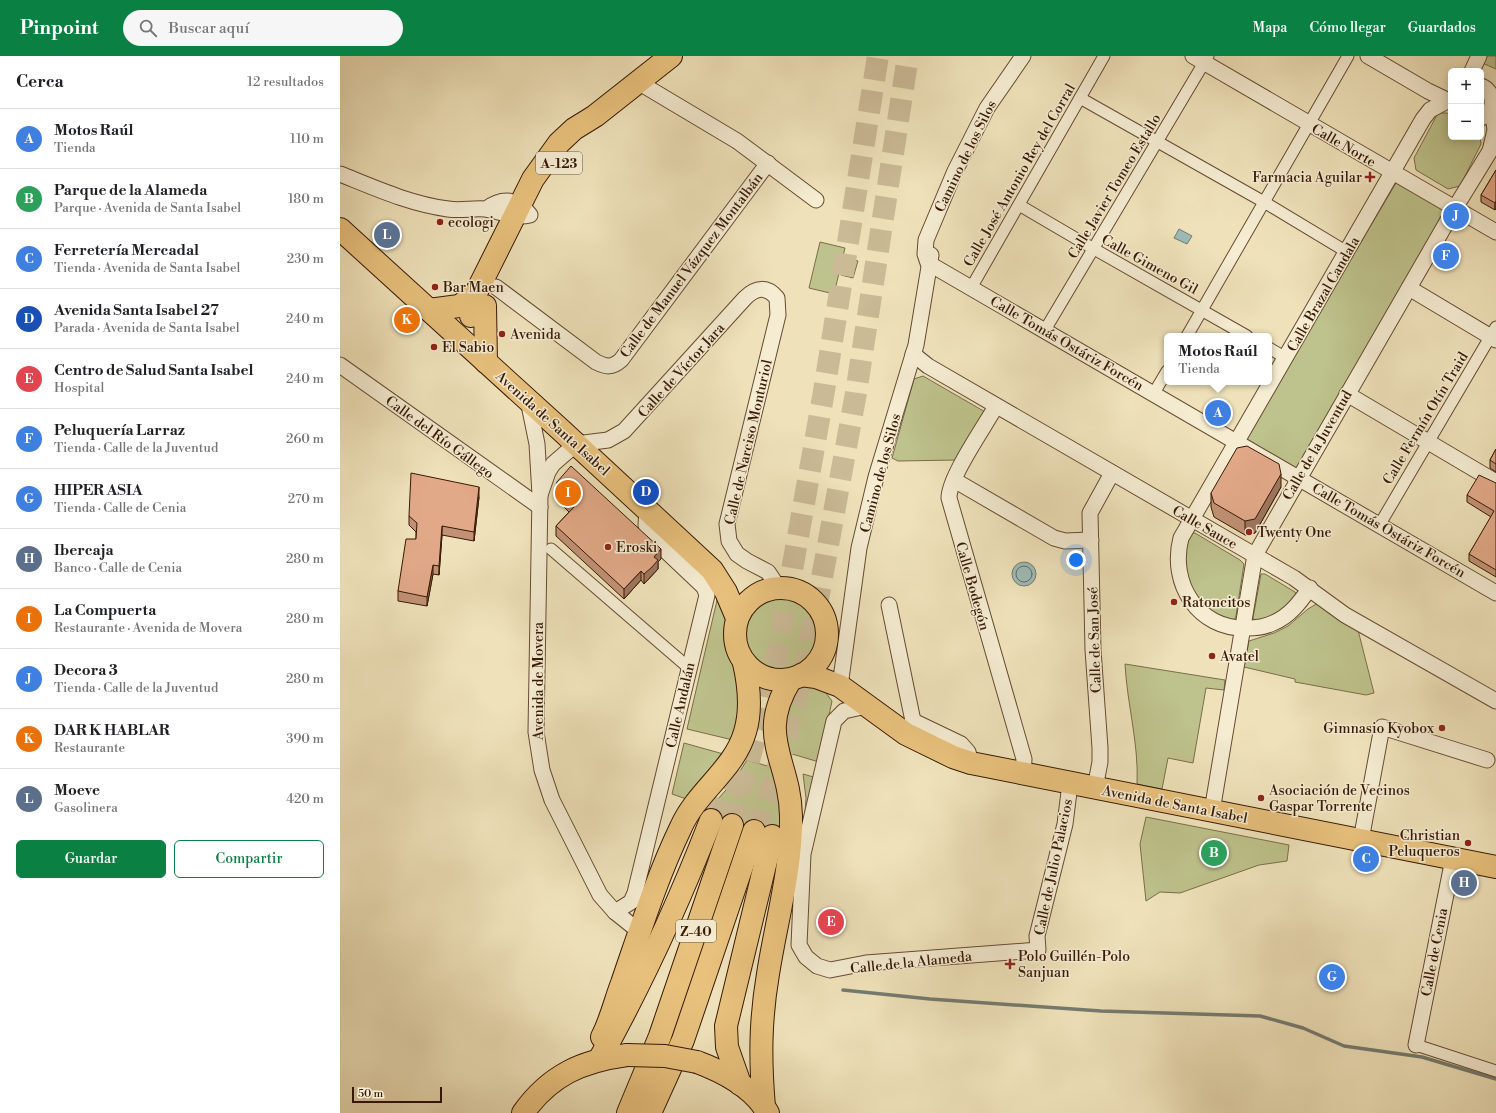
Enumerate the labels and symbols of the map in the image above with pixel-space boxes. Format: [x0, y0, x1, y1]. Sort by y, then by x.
street label: Calle José Antonio Rey del Corral [960, 81, 1080, 270]
street label: Camino de los Silos [931, 97, 1001, 215]
street label: Calle Javier Tomeo Estallo [1064, 110, 1165, 262]
street label: Calle Norte [1308, 120, 1379, 172]
road number: A-123 [536, 152, 582, 174]
street label: Calle de Manuel Vázquez Montalbán [616, 169, 768, 362]
place label: Farmacia Aguilar [1252, 169, 1362, 187]
marker: Farmacia Aguilar [1365, 172, 1375, 182]
pin: J [1443, 201, 1469, 231]
place label: ecologi [448, 214, 494, 232]
marker: ecologi [435, 217, 445, 227]
pin: L [374, 220, 400, 250]
street label: Calle Gimeno Gil [1098, 231, 1201, 299]
street label: Calle Brazal Candala [1284, 233, 1365, 355]
pin: F [1433, 241, 1459, 271]
place label: Bar Maen [442, 279, 504, 297]
marker: Bar Maen [430, 282, 440, 292]
street label: Calle Tomás Ostáriz Forcén [987, 293, 1147, 396]
pin: K [394, 305, 420, 335]
street label: Calle de Víctor Jara [634, 319, 730, 422]
place label: Avenida [509, 326, 562, 344]
marker: Avenida [497, 329, 507, 339]
place label: El Sabio [442, 339, 494, 357]
marker: El Sabio [429, 342, 439, 352]
street label: Calle Fermín Otín Traid [1379, 349, 1473, 488]
street label: Calle de Narciso Monturiol [721, 358, 777, 527]
street label: Avenida de Santa Isabel [491, 367, 613, 480]
street label: Calle de la Juventud [1279, 387, 1357, 504]
street label: Calle del Río Gállego [382, 392, 497, 483]
pin: A [1205, 398, 1231, 428]
street label: Camino de los Silos [856, 412, 906, 535]
pin: D [633, 477, 659, 507]
pin: I [555, 478, 581, 508]
street label: Calle Tomás Ostáriz Forcén [1309, 480, 1469, 583]
street label: Calle Sauce [1169, 502, 1240, 554]
place label: Twenty One [1257, 524, 1332, 542]
marker: Twenty One [1244, 527, 1254, 537]
place label: Eroski [616, 539, 658, 557]
street label: Calle Bodegón [951, 540, 993, 633]
marker: Eroski [603, 542, 613, 552]
your location [1066, 550, 1086, 570]
street label: Calle de San José [1084, 587, 1106, 693]
place label: Ratoncitos [1182, 594, 1250, 612]
marker: Ratoncitos [1169, 597, 1179, 607]
street label: Avenida de Movera [530, 621, 548, 741]
place label: Avatel [1219, 648, 1259, 666]
marker: Avatel [1207, 651, 1217, 661]
street label: Calle Andalán [662, 660, 700, 750]
place label: Gimnasio Kyobox [1323, 720, 1435, 738]
marker: Gimnasio Kyobox [1437, 723, 1447, 733]
street label: Avenida de Santa Isabel [1100, 782, 1249, 828]
place label: Asociación de Vecinos Gaspar Torrente [1268, 782, 1410, 816]
marker: Asociación de Vecinos Gaspar Torrente [1256, 793, 1266, 803]
street label: Calle de Julio Palacios [1031, 797, 1077, 937]
place label: Christian Peluqueros [1389, 827, 1461, 861]
pin: B [1201, 838, 1227, 868]
marker: Christian Peluqueros [1463, 838, 1473, 848]
pin: C [1353, 844, 1379, 874]
pin: H [1451, 868, 1477, 898]
street label: Calle de Cenia [1418, 906, 1453, 998]
pin: E [818, 907, 844, 937]
road number: Z-40 [676, 920, 716, 942]
street label: Calle de la Alameda [849, 948, 974, 978]
place label: Polo Guillén-Polo Sanjuan [1018, 948, 1130, 982]
marker: Polo Guillén-Polo Sanjuan [1005, 959, 1015, 969]
pin: G [1319, 962, 1345, 992]
scale bar [352, 1085, 442, 1104]

